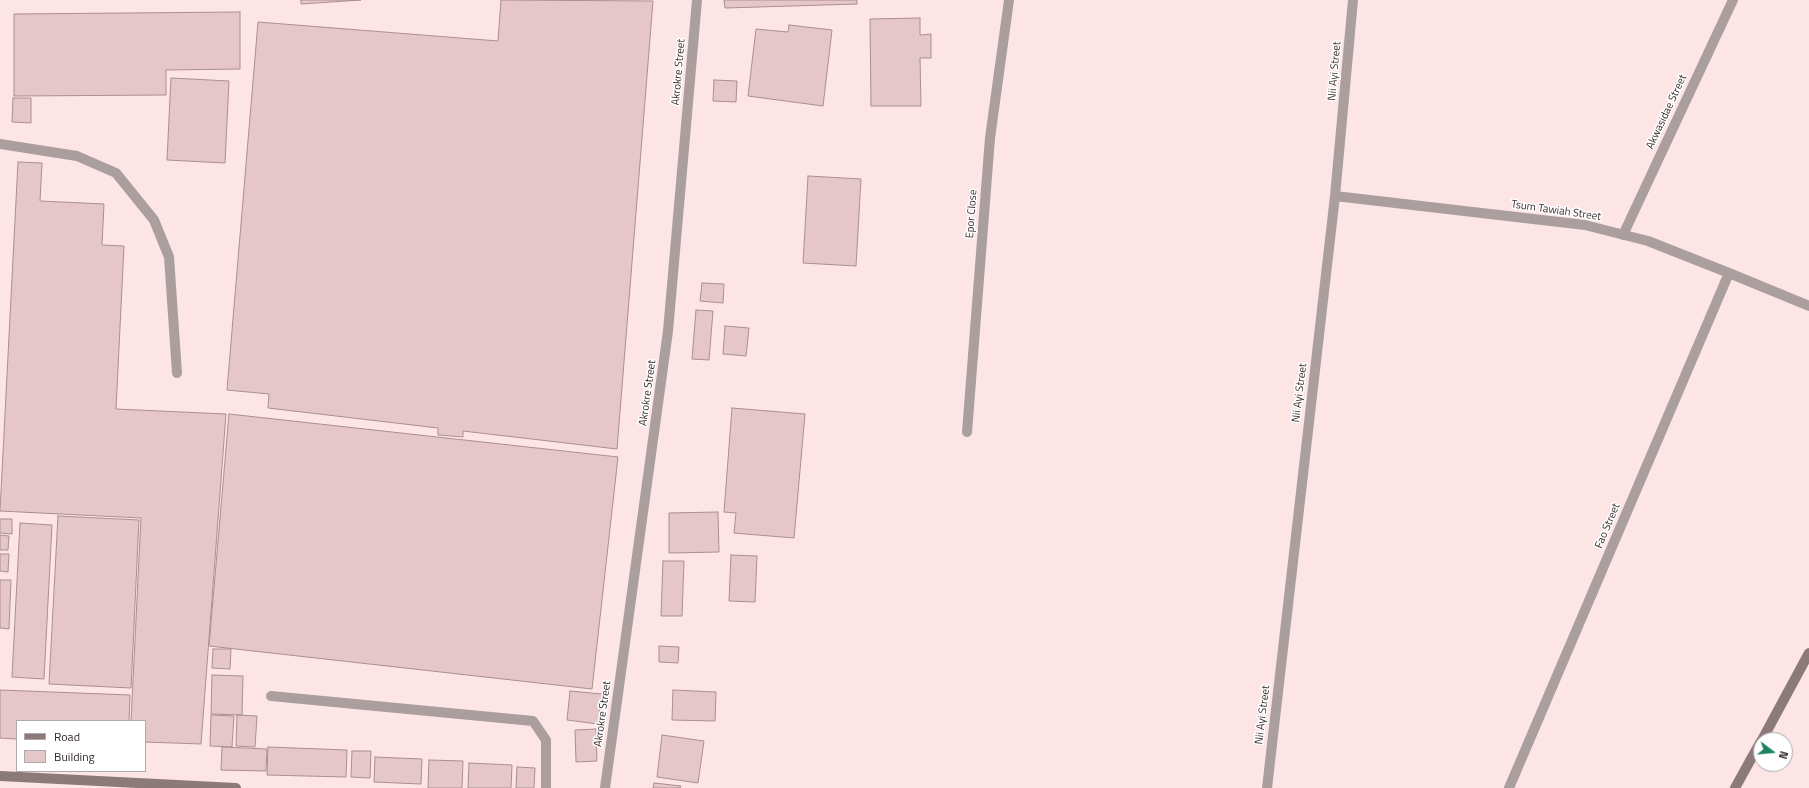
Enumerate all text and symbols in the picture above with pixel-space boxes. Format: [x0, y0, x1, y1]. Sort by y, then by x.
street label: Akrokre Street [670, 38, 688, 106]
street label: Nii Ayi Street [1326, 41, 1344, 101]
street label: Akwasidae Street [1644, 73, 1690, 151]
street label: Epor Close [964, 189, 980, 239]
street label: Tsum Tawiah Street [1510, 198, 1602, 224]
street label: Akrokre Street [637, 359, 659, 427]
street label: Nii Ayi Street [1290, 363, 1310, 423]
street label: Fao Street [1593, 502, 1623, 550]
street label: Akrokre Street [592, 680, 614, 748]
street label: Nii Ayi Street [1253, 685, 1273, 745]
legend [16, 720, 146, 772]
text: Road [54, 727, 80, 746]
north arrow [1753, 732, 1793, 772]
text: Building [54, 747, 95, 766]
text: N [1775, 749, 1792, 761]

